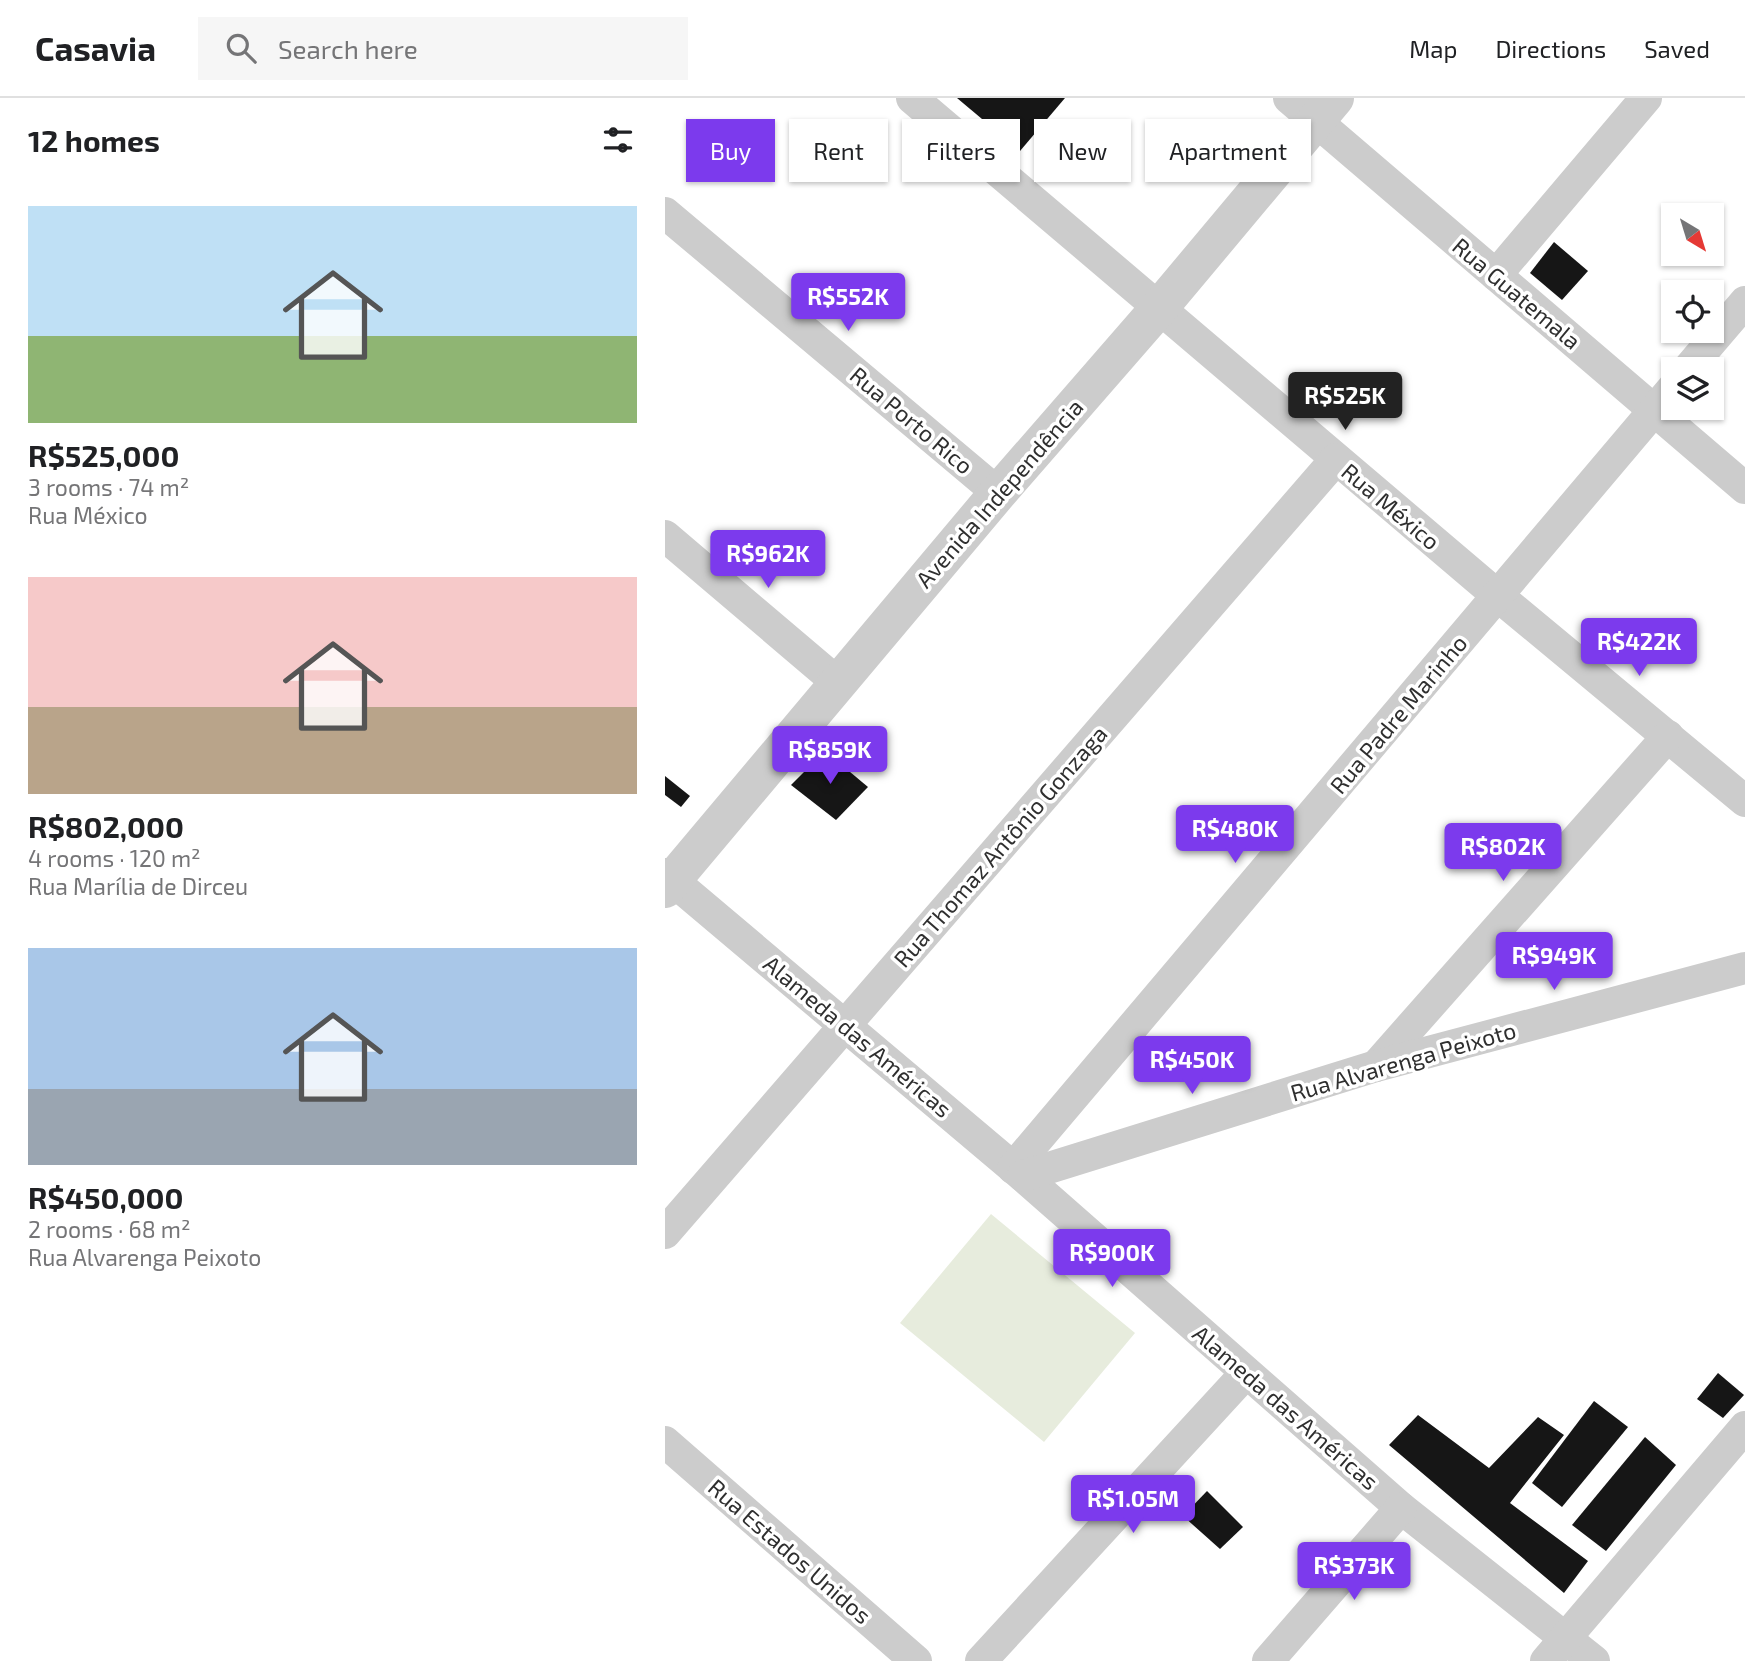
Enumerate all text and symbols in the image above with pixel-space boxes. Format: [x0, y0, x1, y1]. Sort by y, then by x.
search box [198, 17, 688, 80]
text: Casavia [35, 28, 156, 68]
icon: search [222, 29, 260, 67]
text: Search here [278, 33, 418, 64]
text: Map [1409, 34, 1457, 63]
text: Directions [1495, 34, 1606, 63]
text: Saved [1644, 34, 1710, 63]
chip: Buy [686, 119, 775, 182]
chip: Rent [789, 119, 888, 182]
chip: Filters [902, 119, 1020, 182]
chip: New [1034, 119, 1131, 182]
chip: Apartment [1145, 119, 1311, 182]
icon: filters [599, 121, 637, 159]
text: 12 homes [28, 122, 160, 158]
north arrow [1661, 203, 1724, 266]
map controls [1661, 203, 1724, 420]
street label: Rua Guatemala [1447, 231, 1587, 355]
icon: home [270, 252, 396, 378]
pin: R$552K [791, 274, 905, 333]
button: locate [1661, 280, 1724, 343]
text: R$552K [807, 282, 889, 310]
button: layers [1661, 357, 1724, 420]
street label: Rua Porto Rico [845, 360, 979, 480]
pin: R$525K [1288, 372, 1402, 432]
text: R$525K [1304, 381, 1386, 409]
street label: Avenida Independência [909, 393, 1089, 593]
text: R$525,000 [28, 437, 179, 473]
street label: Rua México [1336, 457, 1446, 555]
text: 3 rooms · 74 m² [28, 473, 189, 501]
text: Rua México [28, 501, 148, 529]
pin: R$962K [711, 531, 825, 590]
text: R$962K [726, 539, 810, 567]
pin: R$422K [1582, 618, 1696, 678]
icon: home [270, 623, 396, 749]
text: R$422K [1597, 627, 1681, 655]
street label: Rua Padre Marinho [1324, 629, 1472, 799]
street label: Rua Thomaz Antônio Gonzaga [887, 720, 1113, 972]
pin: R$859K [773, 726, 887, 786]
text: R$859K [788, 735, 872, 763]
pin: R$480K [1178, 806, 1292, 865]
text: R$802,000 [28, 808, 184, 844]
text: R$480K [1192, 814, 1278, 842]
pin: R$802K [1446, 824, 1560, 883]
text: R$802K [1460, 832, 1546, 860]
text: 4 rooms · 120 m² [28, 844, 201, 872]
text: Rua Marília de Dirceu [28, 872, 248, 900]
pin: R$949K [1497, 932, 1611, 992]
text: R$949K [1512, 941, 1596, 969]
street label: Alameda das Américas [758, 949, 958, 1123]
icon: home [270, 994, 396, 1120]
street label: Rua Alvarenga Peixoto [1287, 1015, 1519, 1107]
pin: R$450K [1135, 1037, 1249, 1096]
text: R$450K [1150, 1045, 1234, 1073]
text: R$450,000 [28, 1179, 183, 1215]
text: 2 rooms · 68 m² [28, 1215, 191, 1243]
pin: R$900K [1055, 1230, 1169, 1289]
text: R$900K [1069, 1238, 1155, 1266]
text: Rua Alvarenga Peixoto [28, 1243, 261, 1271]
street label: Alameda das Américas [1188, 1319, 1384, 1495]
street label: Rua Estados Unidos [703, 1473, 877, 1629]
pin: R$1.05M [1068, 1476, 1198, 1535]
text: R$1.05M [1087, 1484, 1179, 1512]
pin: R$373K [1297, 1542, 1411, 1602]
text: R$373K [1313, 1551, 1395, 1579]

